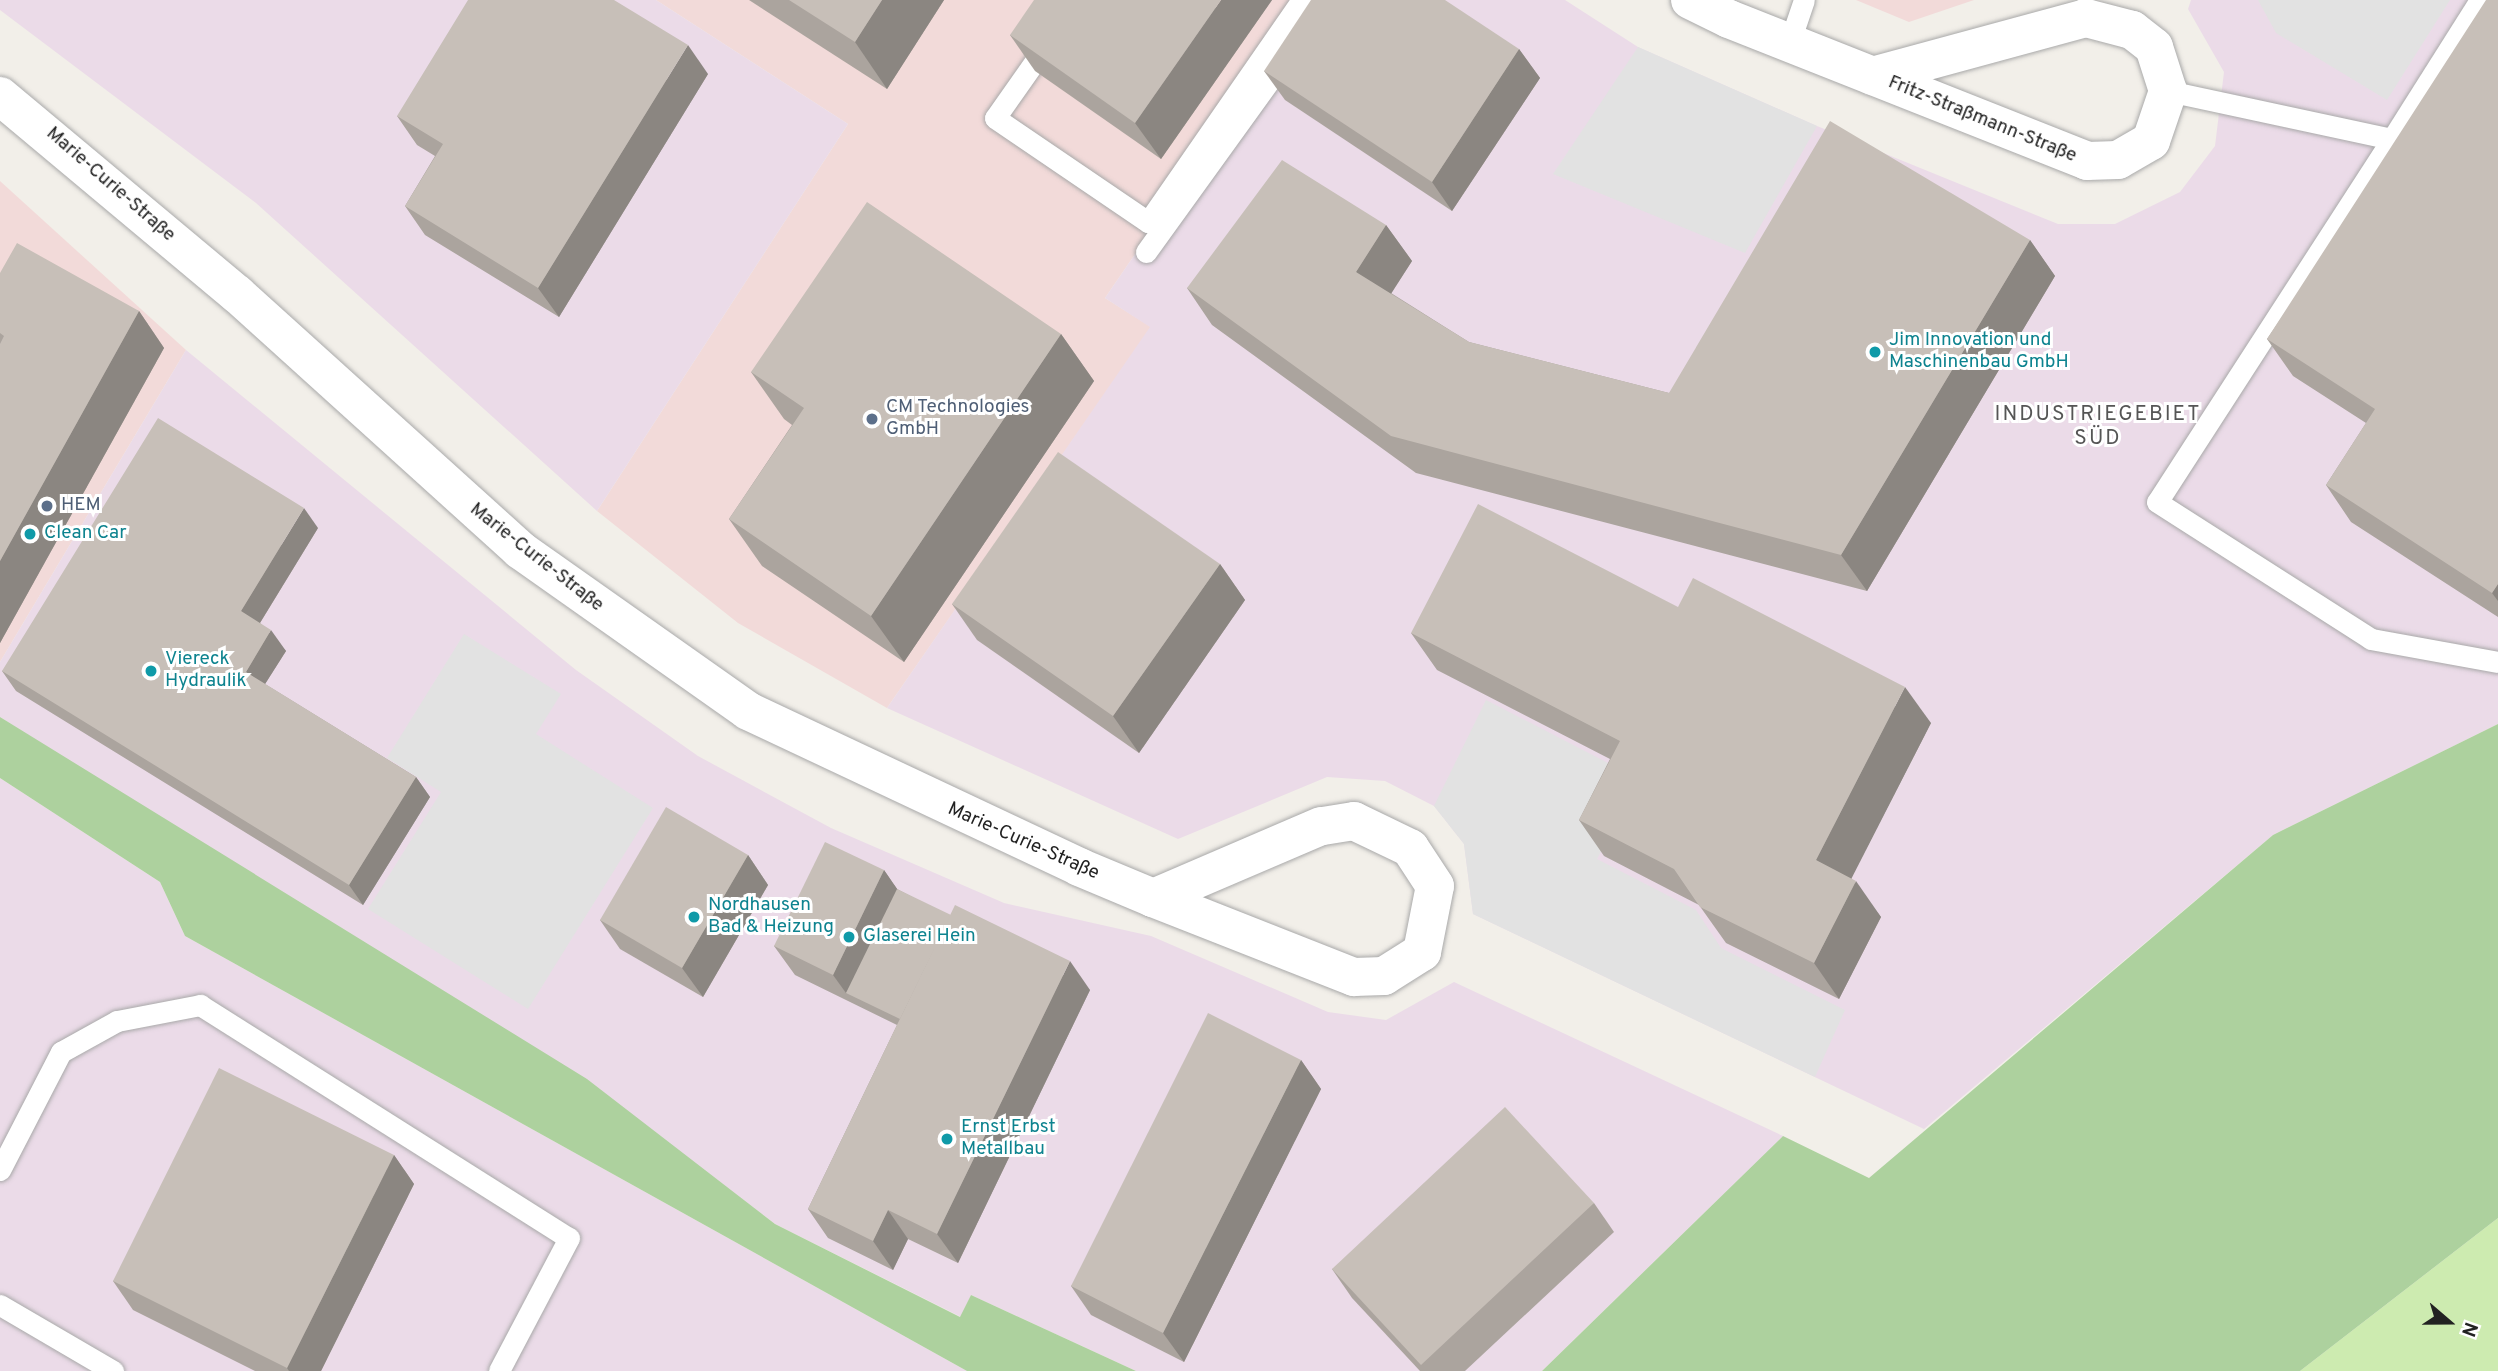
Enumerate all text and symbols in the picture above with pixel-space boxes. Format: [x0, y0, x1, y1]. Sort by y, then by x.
street label: Fritz-Straßmann-Straße [1884, 72, 2080, 168]
street label: Marie-Curie-Straße [41, 123, 179, 247]
place label: Jim Innovation und Maschinenbau GmbH [1889, 330, 2069, 374]
marker: Jim Innovation und Maschinenbau GmbH [1867, 344, 1883, 360]
place label: CM Technologies GmbH [886, 397, 1030, 441]
district label: INDUSTRIEGEBIET SÜD [1996, 402, 2200, 452]
marker: CM Technologies GmbH [864, 411, 880, 427]
place label: HEM [61, 495, 101, 517]
marker: HEM [39, 498, 55, 514]
street label: Marie-Curie-Straße [465, 499, 607, 617]
place label: Clean Car [44, 523, 127, 545]
marker: Clean Car [22, 526, 38, 542]
place label: Viereck Hydraulik [165, 649, 247, 693]
marker: Viereck Hydraulik [143, 663, 159, 679]
street label: Marie-Curie-Straße [944, 798, 1102, 886]
place label: Nordhausen Bad & Heizung [708, 895, 834, 939]
marker: Nordhausen Bad & Heizung [686, 909, 702, 925]
place label: Glaserei Hein [863, 926, 976, 948]
marker: Glaserei Hein [841, 929, 857, 945]
place label: Ernst Erbst Metallbau [961, 1117, 1056, 1161]
marker: Ernst Erbst Metallbau [939, 1131, 955, 1147]
north arrow [2414, 1287, 2484, 1357]
text: N [2455, 1319, 2482, 1340]

